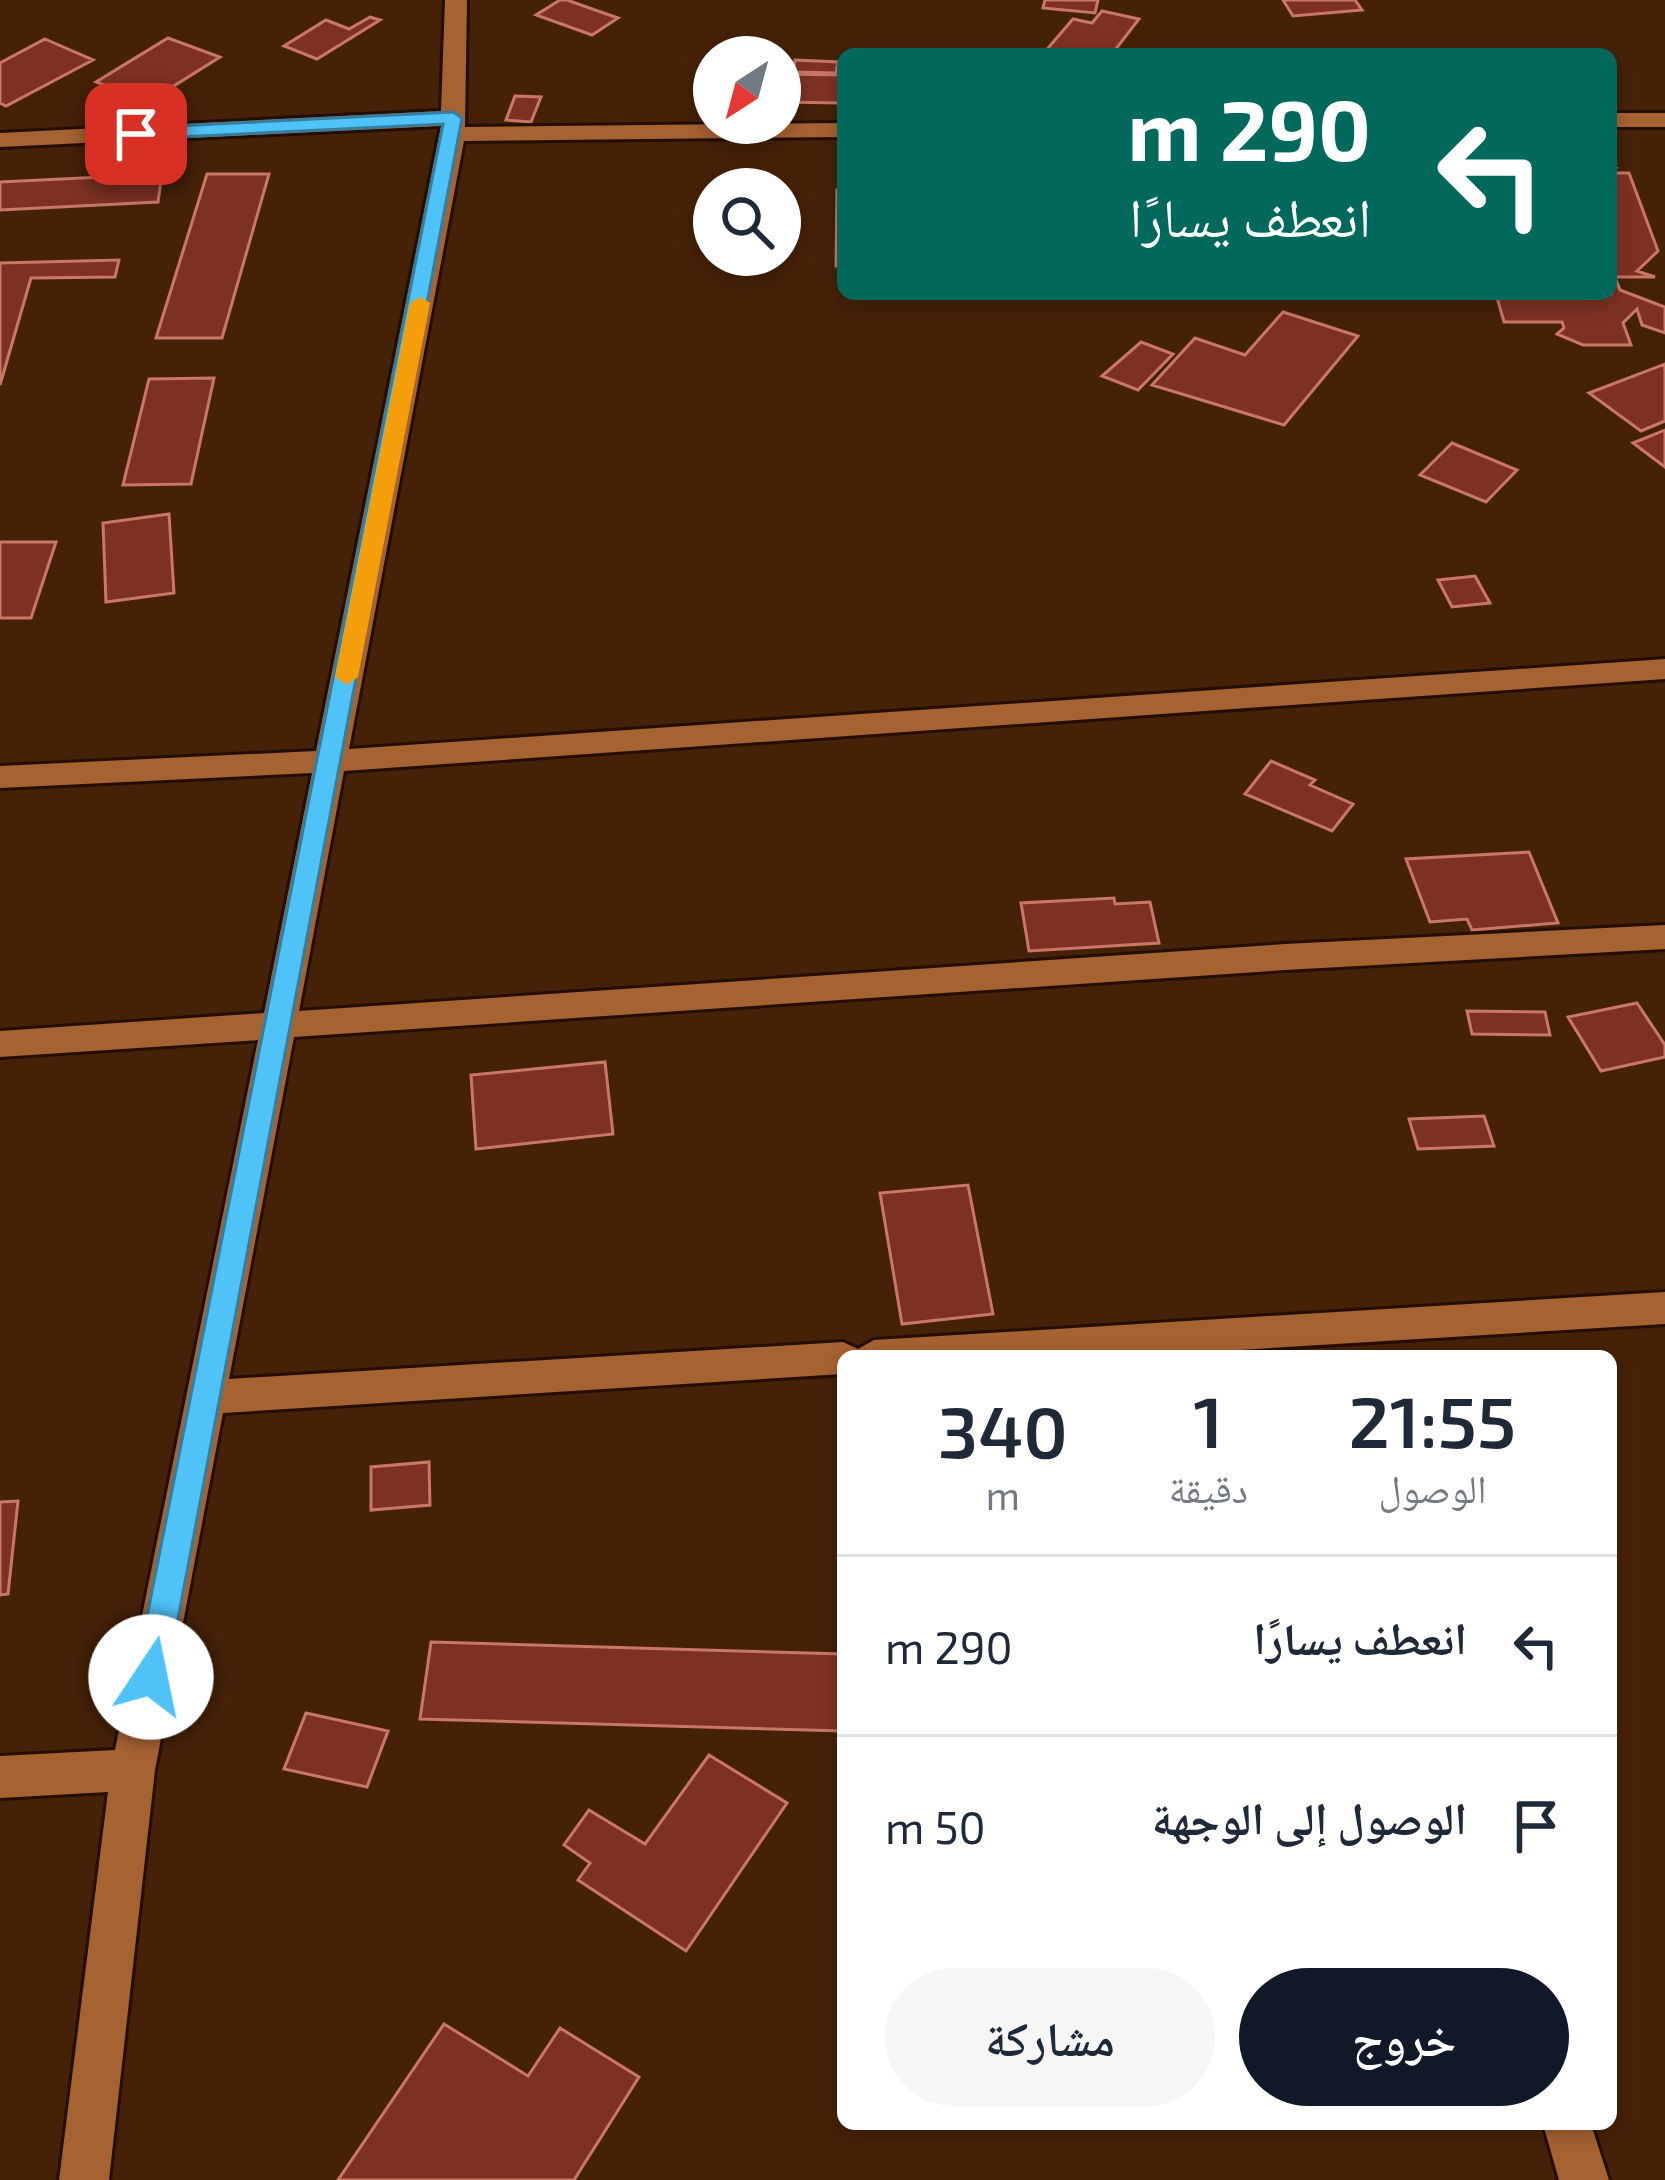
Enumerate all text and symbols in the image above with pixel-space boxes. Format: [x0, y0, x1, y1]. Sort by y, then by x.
north arrow [693, 36, 801, 144]
map controls [693, 36, 801, 276]
text: 290 m [1127, 77, 1371, 178]
pin [85, 83, 187, 185]
icon: left [1413, 96, 1569, 252]
icon: arrive [103, 101, 169, 167]
button: search [693, 168, 801, 276]
text: انعطف يسارًا [1129, 183, 1371, 248]
text: 1 [1193, 1376, 1223, 1462]
text: 21:55 [1349, 1376, 1516, 1462]
text: 340 [938, 1386, 1068, 1472]
text: دقيقة [1169, 1464, 1248, 1511]
text: الوصول [1379, 1464, 1486, 1511]
text: m [986, 1471, 1020, 1518]
text: انعطف يسارًا [1253, 1610, 1467, 1664]
icon: left [1503, 1613, 1569, 1679]
position arrow [88, 1614, 214, 1740]
text: 290 m [885, 1619, 1013, 1673]
text: الوصول إلى الوجهة [1152, 1790, 1467, 1844]
icon: arrive [1503, 1793, 1569, 1859]
text: 50 m [885, 1799, 986, 1853]
button: مشاركة [885, 1968, 1215, 2106]
button: خروج [1239, 1968, 1569, 2106]

